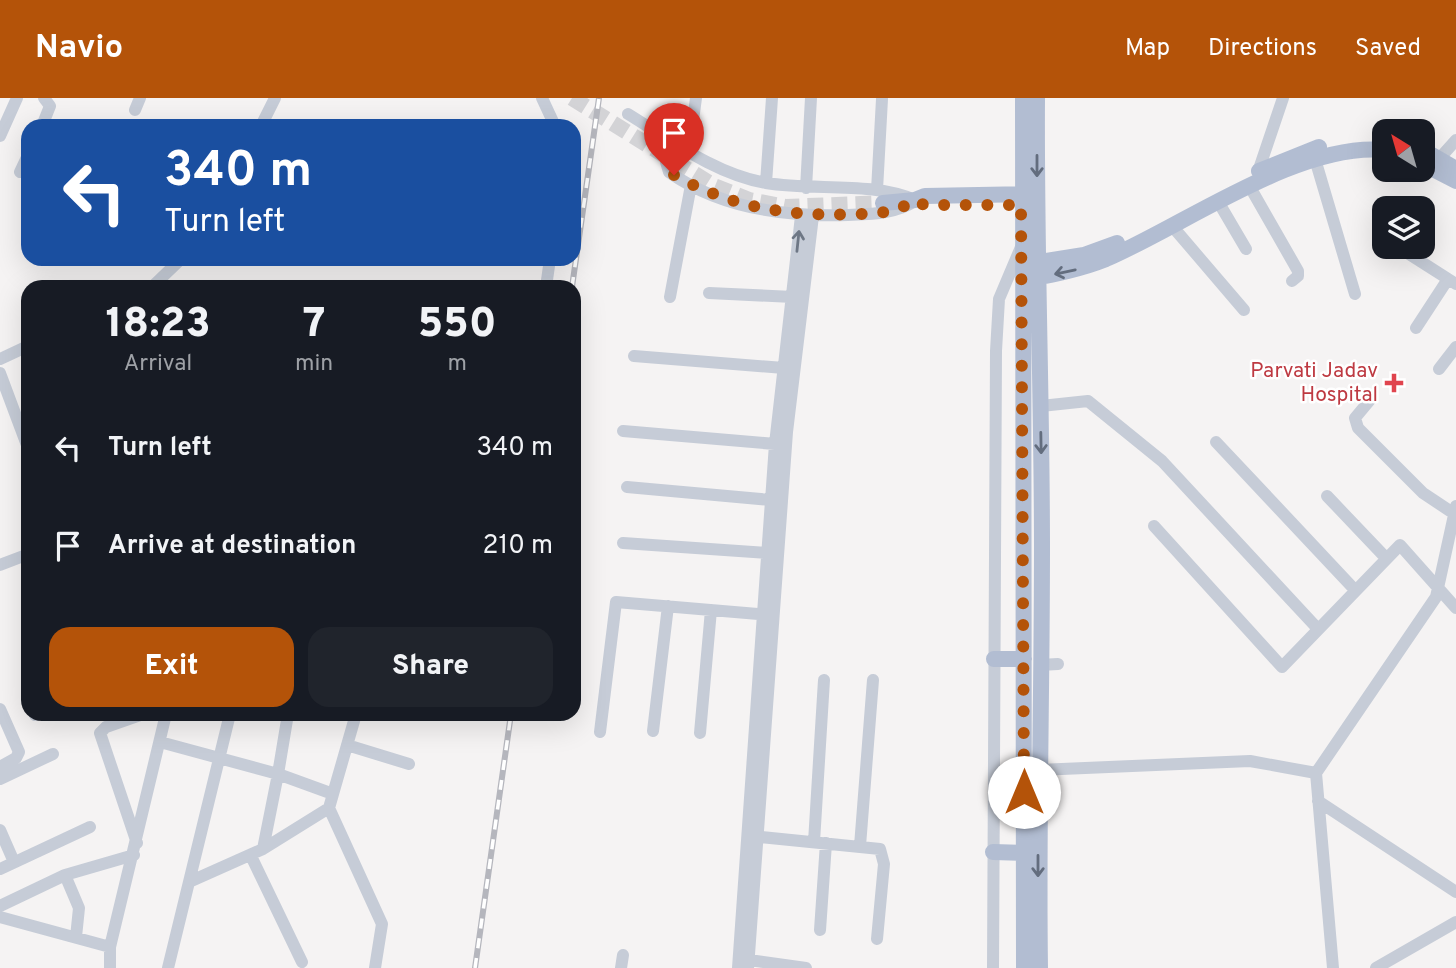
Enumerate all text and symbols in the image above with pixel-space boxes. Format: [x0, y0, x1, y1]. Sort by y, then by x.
text: Navio [35, 28, 123, 70]
text: Map [1125, 34, 1170, 64]
text: Directions [1208, 34, 1317, 64]
text: Saved [1355, 34, 1421, 64]
pin [644, 103, 704, 175]
icon: arrive [655, 114, 693, 152]
north arrow [1372, 119, 1435, 182]
map controls [1372, 119, 1435, 259]
text: 340 m [164, 142, 312, 204]
icon: left [49, 147, 140, 238]
one-way arrow [1030, 154, 1044, 177]
button: layers [1372, 196, 1435, 259]
text: Turn left [164, 203, 285, 243]
one-way arrow [792, 230, 805, 253]
one-way arrow [1054, 265, 1077, 279]
text: 18:23 [105, 299, 211, 352]
text: 7 [303, 299, 326, 352]
text: 550 [418, 299, 497, 352]
text: Arrival [124, 350, 192, 379]
text: min [295, 350, 333, 379]
text: m [447, 350, 467, 379]
place label: Parvati Jadav Hospital [1250, 358, 1378, 409]
marker: Parvati Jadav Hospital [1384, 373, 1404, 393]
icon: left [49, 429, 87, 467]
one-way arrow [1034, 431, 1048, 454]
text: Turn left [108, 432, 212, 465]
text: 340 m [476, 432, 553, 465]
icon: arrive [49, 527, 87, 565]
text: Arrive at destination [108, 530, 356, 563]
text: 210 m [483, 530, 553, 563]
button: Exit [49, 627, 294, 707]
button: Share [308, 627, 553, 707]
position arrow [987, 755, 1061, 829]
one-way arrow [1032, 854, 1045, 877]

